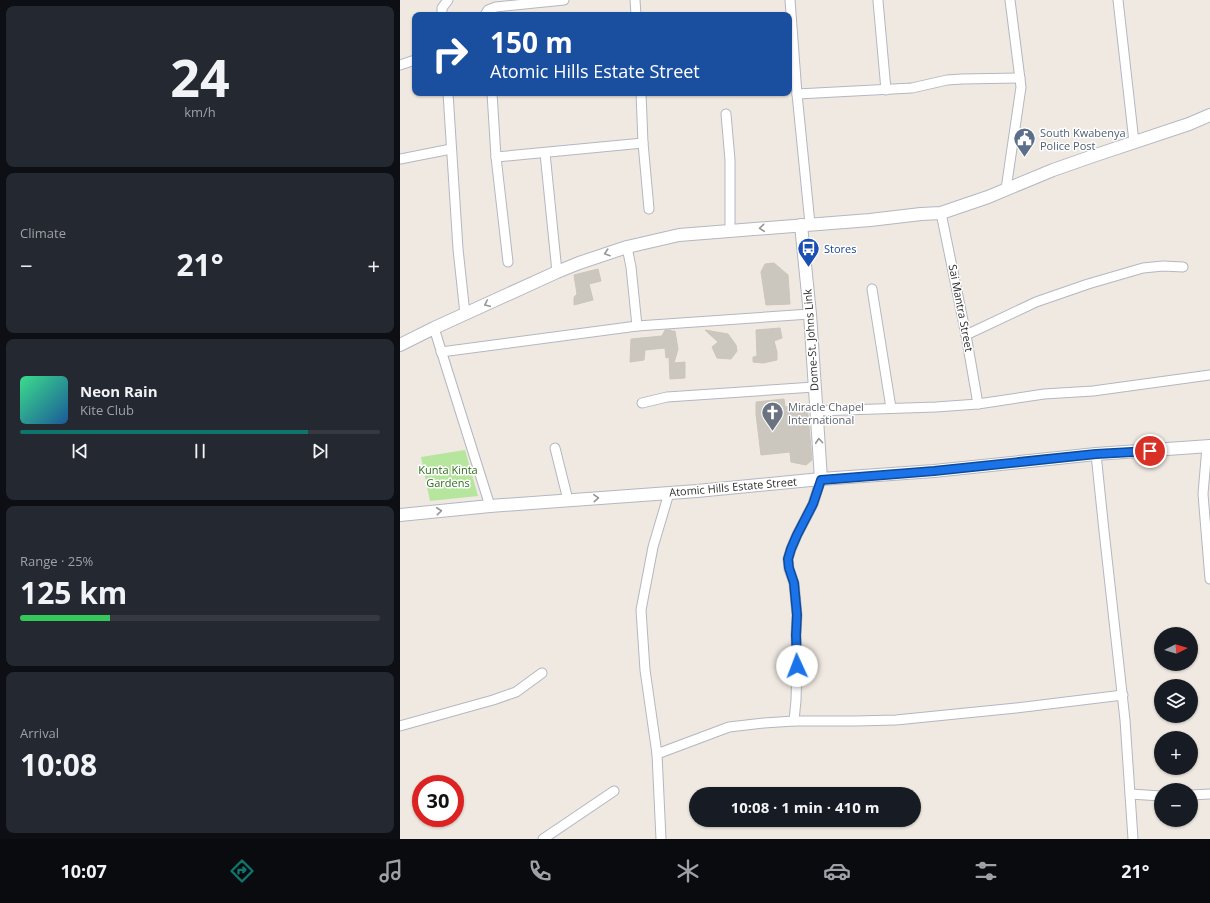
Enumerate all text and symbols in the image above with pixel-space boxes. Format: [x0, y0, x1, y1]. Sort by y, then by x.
text: 150 m [490, 23, 573, 61]
icon: right [424, 28, 476, 80]
text: 24 [170, 41, 230, 112]
text: Atomic Hills Estate Street [490, 59, 700, 83]
text: km/h [184, 103, 216, 121]
place label: South Kwabenya Police Post [1040, 125, 1126, 153]
public building icon: South Kwabenya Police Post [1011, 126, 1037, 159]
one-way arrow [759, 223, 765, 232]
text: Climate [20, 224, 66, 242]
bus stop icon: Stores [796, 236, 822, 269]
place label: Stores [824, 241, 856, 256]
text: 21° [176, 244, 224, 285]
one-way arrow [603, 248, 610, 257]
text: − [20, 250, 33, 280]
text: + [367, 250, 380, 280]
street label: Sai Mantra Street [946, 263, 977, 353]
street label: Dome-St. Johns Link [799, 288, 822, 392]
one-way arrow [484, 299, 491, 307]
text: Neon Rain [80, 381, 158, 401]
place label: Miracle Chapel International [788, 399, 864, 427]
church icon: Miracle Chapel International [760, 400, 786, 433]
text: Kite Club [80, 401, 134, 419]
pin [1133, 434, 1167, 468]
one-way arrow [814, 438, 823, 444]
icon: previous [69, 440, 91, 462]
icon: pause [189, 440, 211, 462]
icon: next [309, 440, 331, 462]
icon: arrive [1139, 440, 1161, 462]
park label: Kunta Kinta Gardens [418, 462, 478, 490]
street label: Atomic Hills Estate Street [668, 473, 798, 500]
one-way arrow [593, 494, 599, 503]
one-way arrow [436, 506, 442, 515]
text: Range · 25% [20, 552, 93, 570]
text: 125 km [20, 572, 127, 613]
north arrow [1154, 627, 1198, 671]
map controls [1154, 627, 1198, 827]
position arrow [776, 645, 818, 687]
button: layers [1154, 679, 1198, 723]
text: Arrival [20, 724, 59, 742]
button: + [1154, 731, 1198, 775]
text: 10:08 [20, 744, 97, 785]
speed limit sign: 30 [412, 775, 464, 827]
button: − [1154, 783, 1198, 827]
text: 10:08 · 1 min · 410 m [731, 797, 879, 817]
icon: directions [228, 857, 256, 885]
icon: music [377, 857, 405, 885]
icon: phone [526, 857, 554, 885]
icon: climate [674, 857, 702, 885]
icon: car [823, 857, 851, 885]
icon: filters [972, 857, 1000, 885]
text: 10:07 [60, 859, 107, 883]
text: 21° [1121, 859, 1150, 883]

